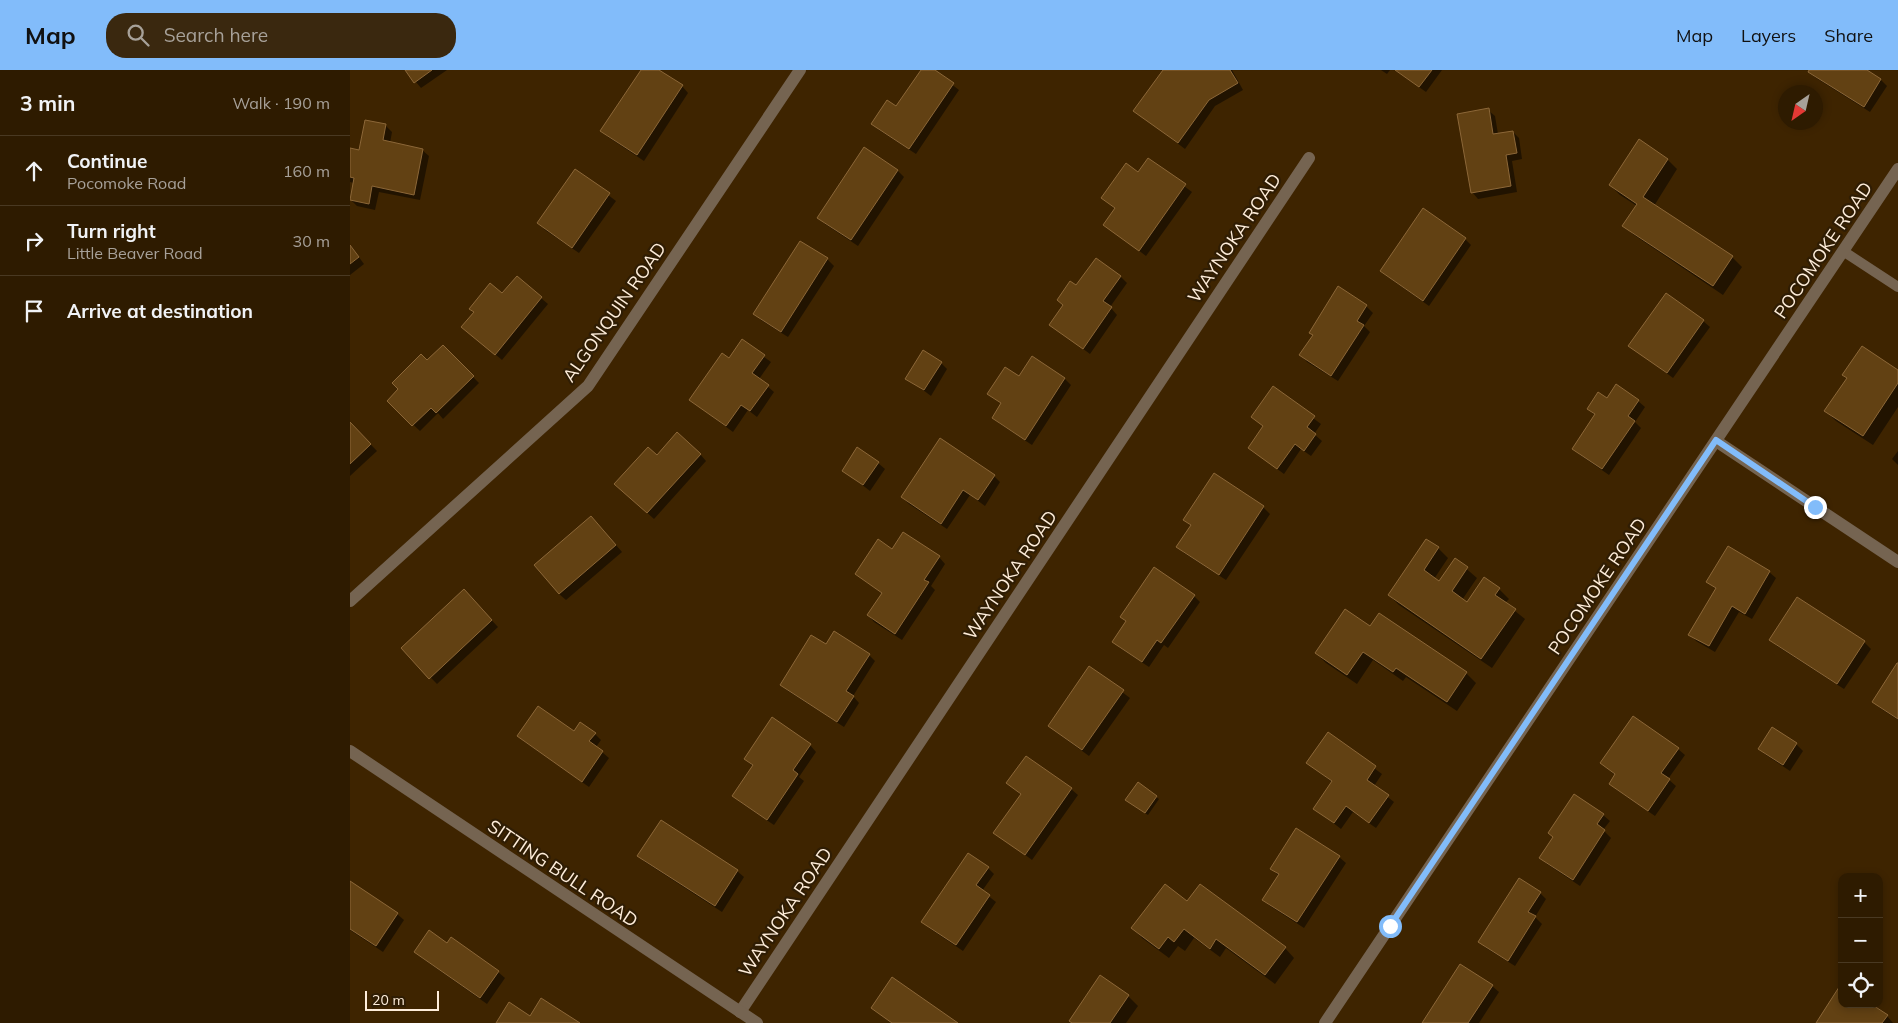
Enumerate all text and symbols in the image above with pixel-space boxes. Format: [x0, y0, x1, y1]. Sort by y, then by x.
search box [106, 13, 456, 58]
text: Map [25, 20, 76, 50]
icon: search [124, 21, 152, 49]
text: Search here [164, 23, 268, 47]
text: Map [1676, 24, 1713, 47]
text: Layers [1741, 24, 1796, 47]
text: Share [1824, 24, 1873, 47]
north arrow [1778, 85, 1823, 130]
text: 3 min [20, 90, 75, 116]
text: Walk · 190 m [232, 93, 330, 113]
text: Continue [67, 149, 147, 173]
icon: ahead [20, 157, 48, 185]
text: 160 m [283, 161, 330, 181]
street label: WAYNOKA ROAD [1182, 169, 1286, 307]
text: Pocomoke Road [67, 173, 186, 193]
street label: POCOMOKE ROAD [1769, 177, 1877, 323]
text: Turn right [67, 219, 156, 243]
icon: right [20, 227, 48, 255]
text: 30 m [293, 231, 330, 251]
street label: ALGONQUIN ROAD [557, 238, 671, 386]
text: Little Beaver Road [67, 243, 203, 263]
icon: arrive [20, 297, 48, 325]
text: Arrive at destination [67, 299, 253, 323]
route end [1804, 496, 1827, 519]
street label: WAYNOKA ROAD [958, 506, 1062, 644]
street label: POCOMOKE ROAD [1543, 513, 1651, 659]
street label: SITTING BULL ROAD [484, 814, 642, 932]
street label: WAYNOKA ROAD [733, 843, 837, 981]
map controls [1838, 873, 1883, 1008]
button: + [1838, 873, 1883, 918]
route start [1379, 915, 1402, 938]
button: − [1838, 918, 1883, 963]
button: locate [1838, 963, 1883, 1008]
scale bar [365, 988, 439, 1011]
text: 20 m [372, 991, 405, 1009]

